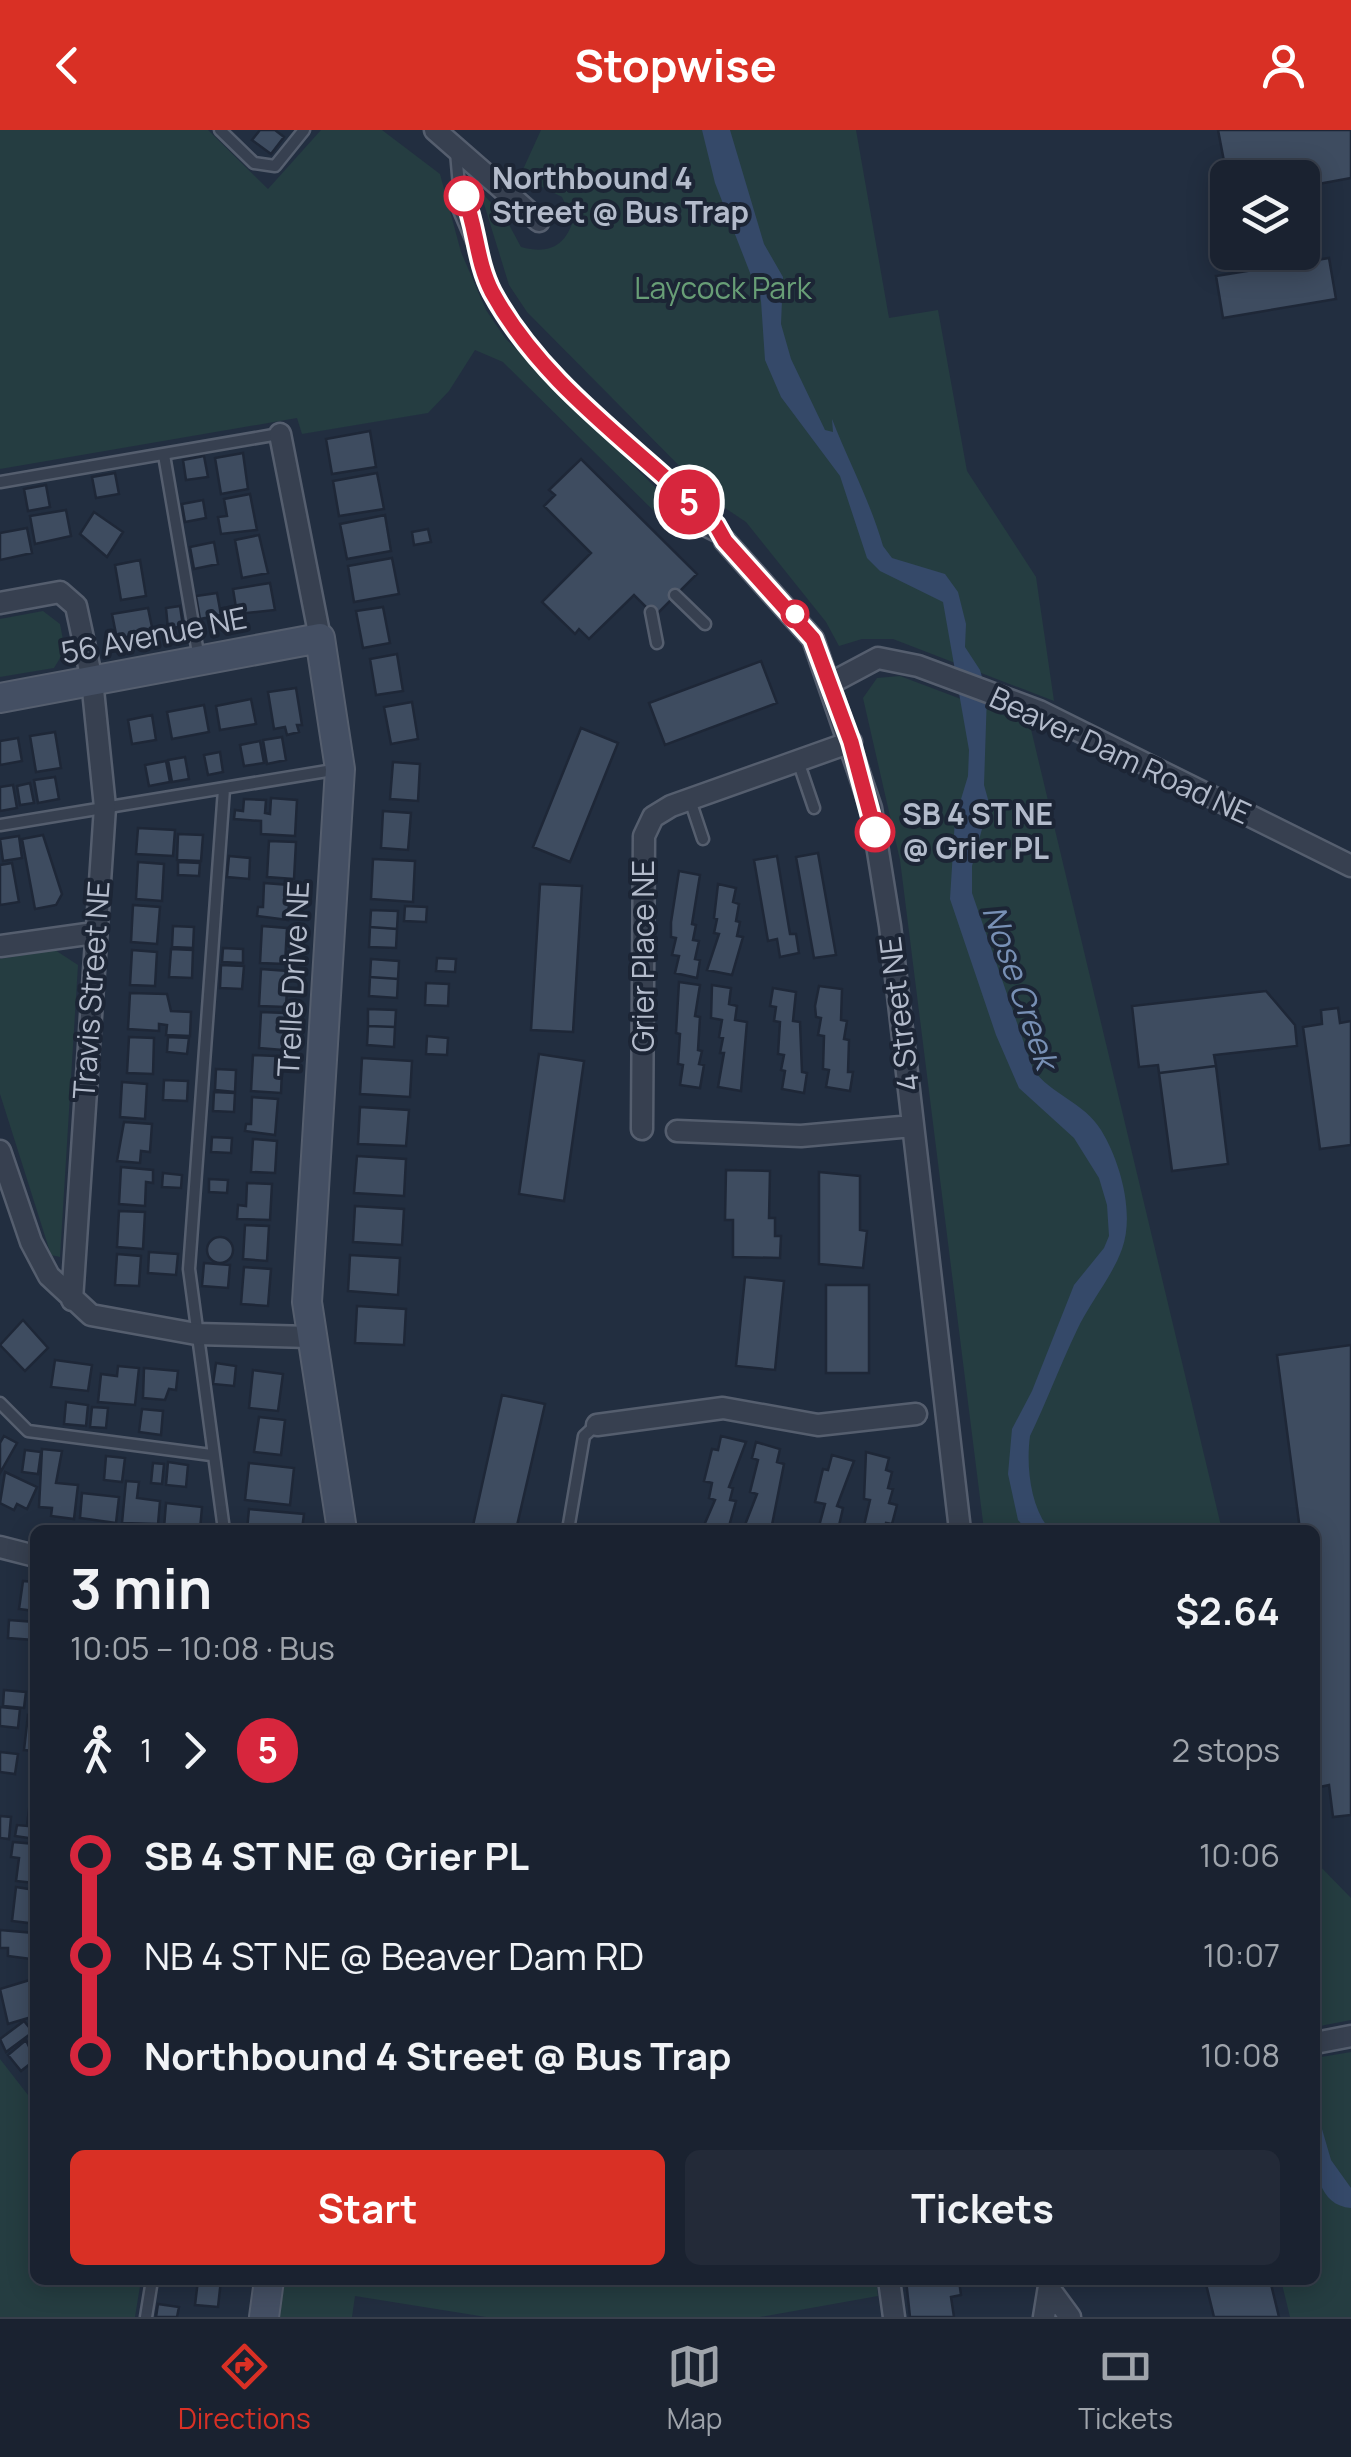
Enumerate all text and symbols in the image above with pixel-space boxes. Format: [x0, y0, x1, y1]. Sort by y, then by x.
text: Stopwise [574, 34, 777, 96]
icon: back [40, 38, 95, 93]
icon: person [1256, 38, 1311, 93]
place label: Northbound 4 Street @ Bus Trap [492, 157, 749, 232]
map controls [1210, 160, 1320, 270]
button: layers [1210, 160, 1320, 270]
marker: Northbound 4 Street @ Bus Trap [445, 177, 483, 215]
park label: Laycock Park [634, 267, 813, 308]
line badge: 5 [656, 470, 722, 534]
text: 5 [679, 478, 699, 526]
street label: 56 Avenue NE [57, 596, 250, 673]
unlabelled marker [782, 601, 808, 627]
street label: Beaver Dam Road NE [983, 676, 1258, 833]
place label: SB 4 ST NE @ Grier PL [902, 793, 1053, 868]
marker: SB 4 ST NE @ Grier PL [856, 813, 894, 851]
street label: Grier Place NE [622, 860, 663, 1052]
street label: Travis Street NE [62, 880, 119, 1100]
street label: Trelle Drive NE [267, 880, 318, 1078]
water label: Nose Creek [972, 899, 1071, 1078]
street label: 4 Street NE [869, 935, 928, 1094]
text: 3 min [70, 1550, 212, 1626]
text: $2.64 [1175, 1584, 1280, 1636]
text: 10:05 – 10:08 · Bus [70, 1626, 335, 1670]
icon: walk [70, 1723, 125, 1778]
icon: forward [167, 1723, 222, 1778]
text: 5 [257, 1726, 278, 1774]
text: 1 [140, 1728, 152, 1772]
text: 2 stops [1172, 1728, 1280, 1772]
text: SB 4 ST NE @ Grier PL [144, 1829, 529, 1881]
text: 10:06 [1199, 1833, 1280, 1877]
text: NB 4 ST NE @ Beaver Dam RD [144, 1929, 644, 1981]
text: 10:07 [1203, 1933, 1280, 1977]
text: Northbound 4 Street @ Bus Trap [144, 2029, 731, 2081]
text: 10:08 [1200, 2033, 1280, 2077]
button: Start [70, 2150, 665, 2265]
button: Tickets [685, 2150, 1280, 2265]
tab: Directions [178, 2339, 311, 2437]
tab: Map [667, 2339, 722, 2437]
tab: Tickets [1078, 2339, 1173, 2437]

